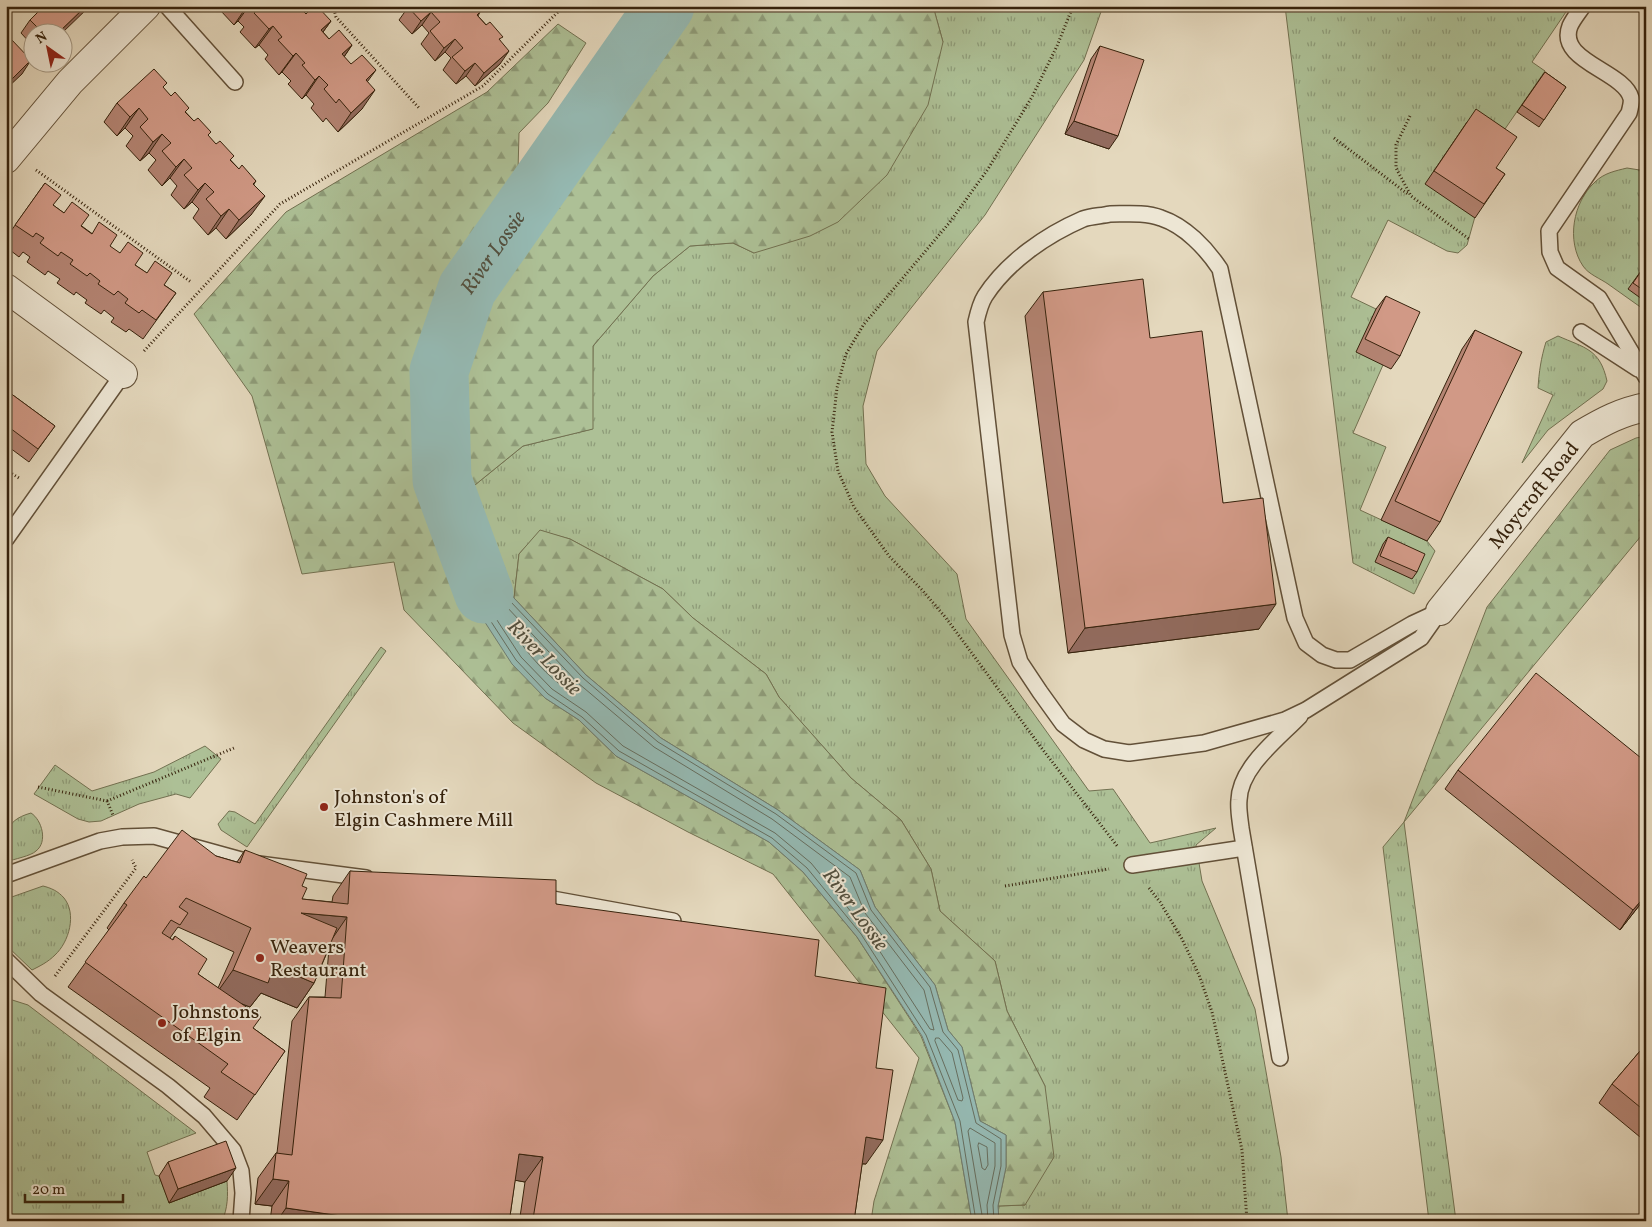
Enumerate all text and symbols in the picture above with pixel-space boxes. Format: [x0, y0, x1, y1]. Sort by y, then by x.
north arrow [22, 22, 72, 72]
text: N [32, 28, 51, 49]
water label: River Lossie [454, 205, 534, 301]
street label: Moycroft Road [1483, 436, 1586, 556]
water label: River Lossie [500, 613, 588, 703]
place label: Johnston's of Elgin Cashmere Mill [334, 784, 513, 835]
marker: Johnston's of Elgin Cashmere Mill [318, 801, 330, 813]
water label: River Lossie [815, 862, 895, 958]
place label: Weavers Restaurant [270, 934, 367, 985]
marker: Weavers Restaurant [254, 952, 266, 964]
place label: Johnstons of Elgin [172, 999, 259, 1050]
marker: Johnstons of Elgin [156, 1017, 168, 1029]
scale bar [25, 1172, 122, 1204]
text: 20 m [32, 1180, 65, 1201]

